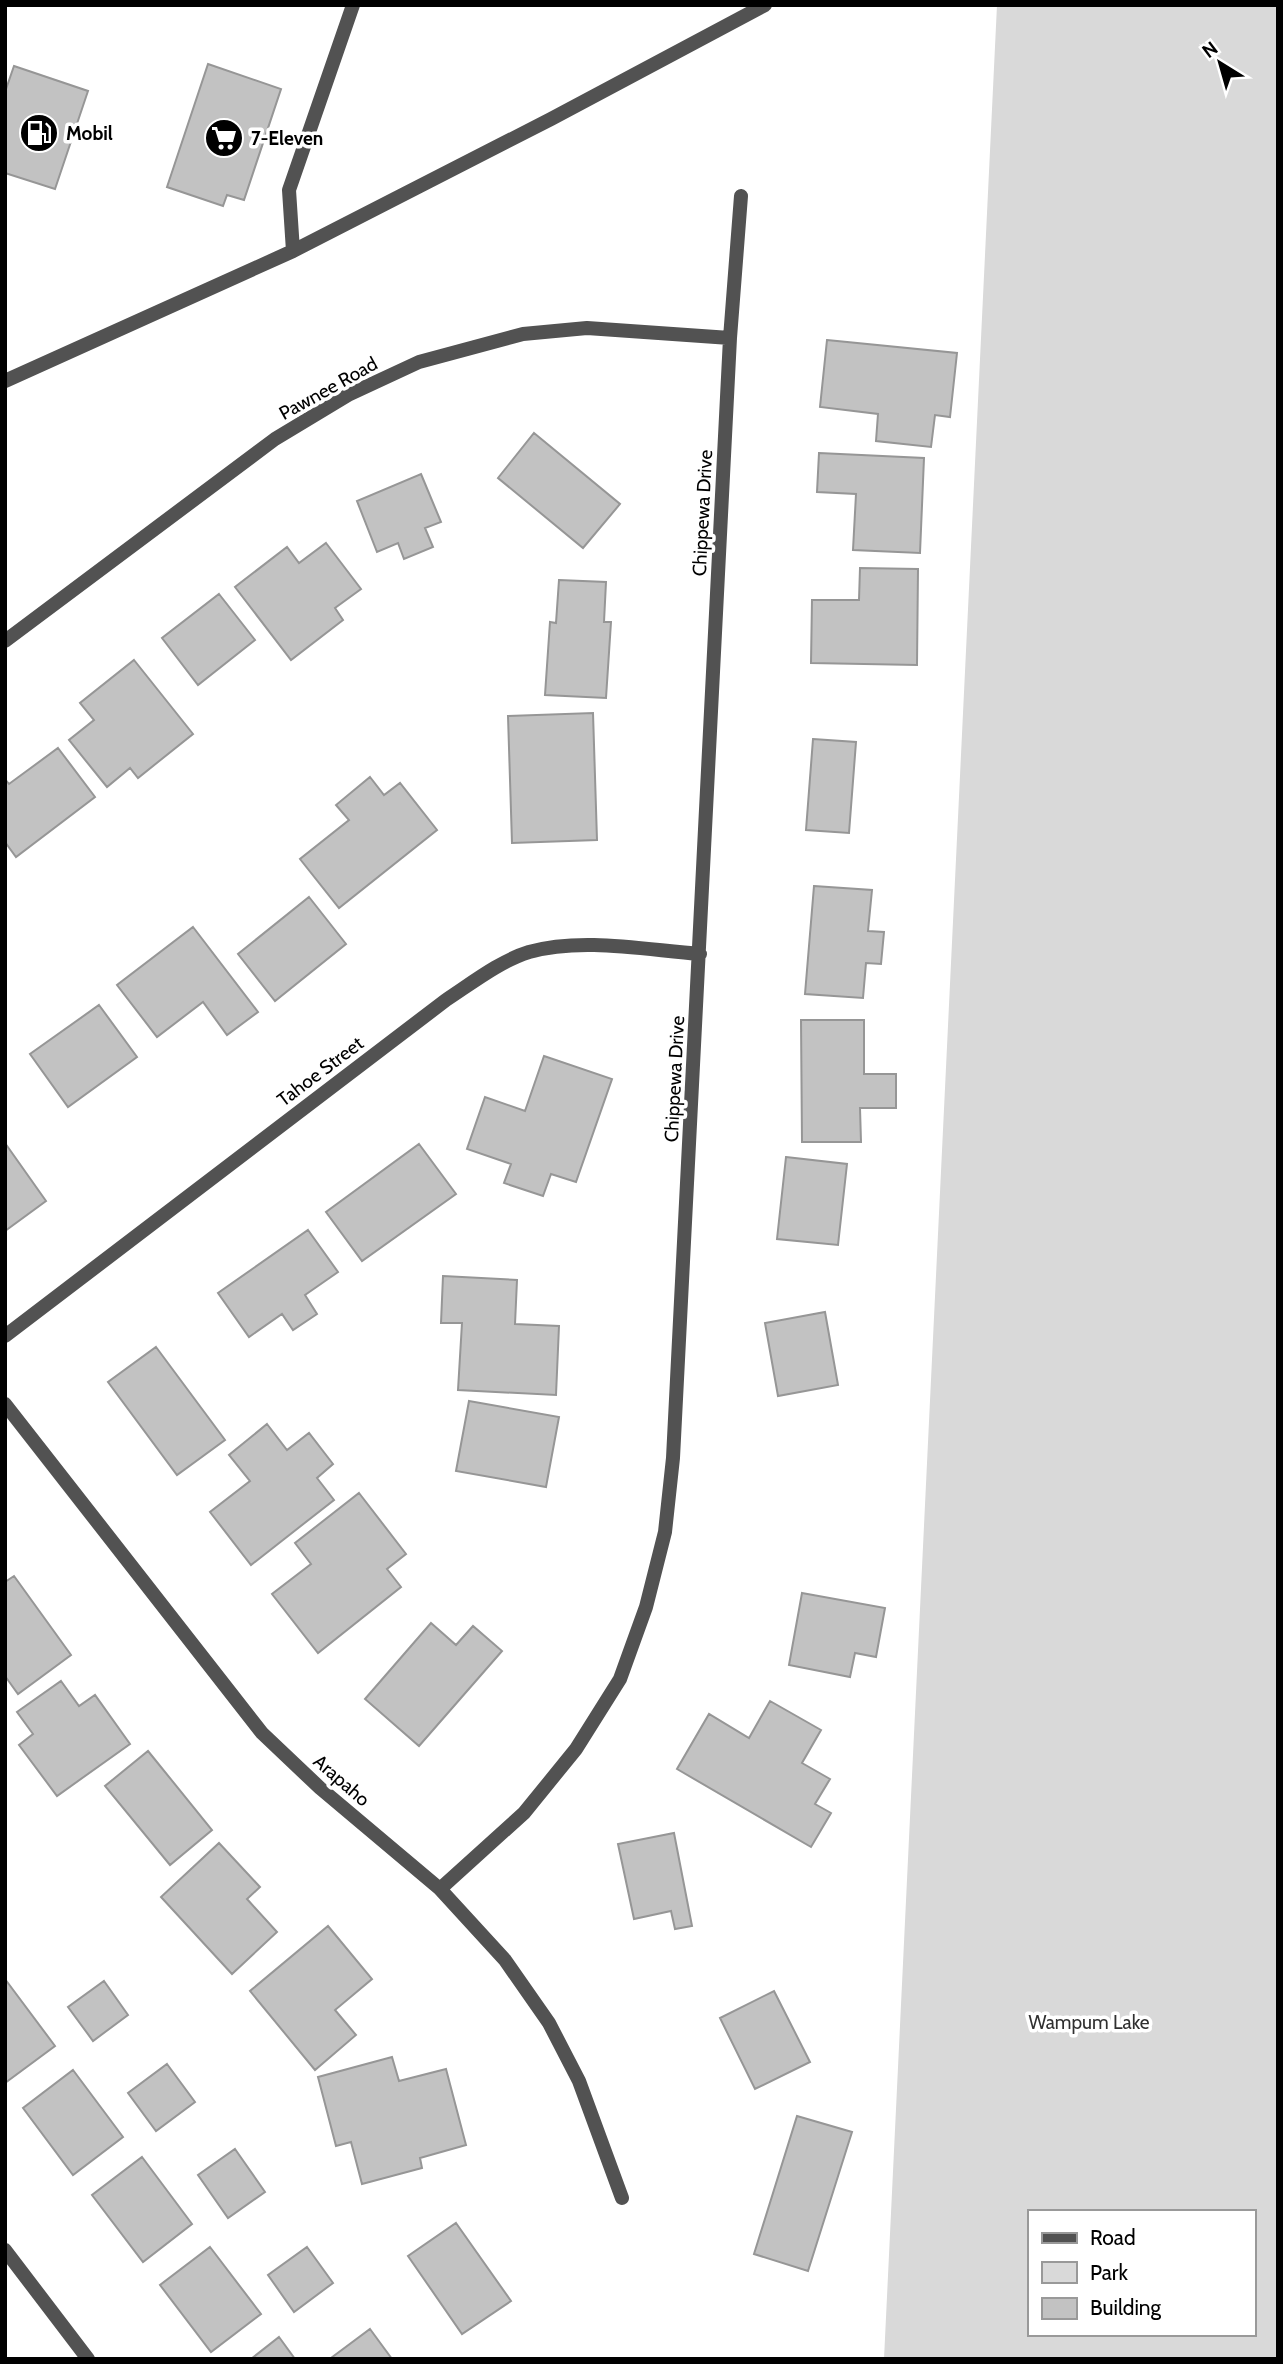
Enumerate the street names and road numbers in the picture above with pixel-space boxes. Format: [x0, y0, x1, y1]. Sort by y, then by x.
street label: Pawnee Road [275, 352, 381, 425]
street label: Chippewa Drive [688, 449, 717, 577]
street label: Chippewa Drive [660, 1015, 689, 1143]
street label: Tahoe Street [273, 1031, 368, 1111]
street label: Arapaho [309, 1750, 375, 1811]

